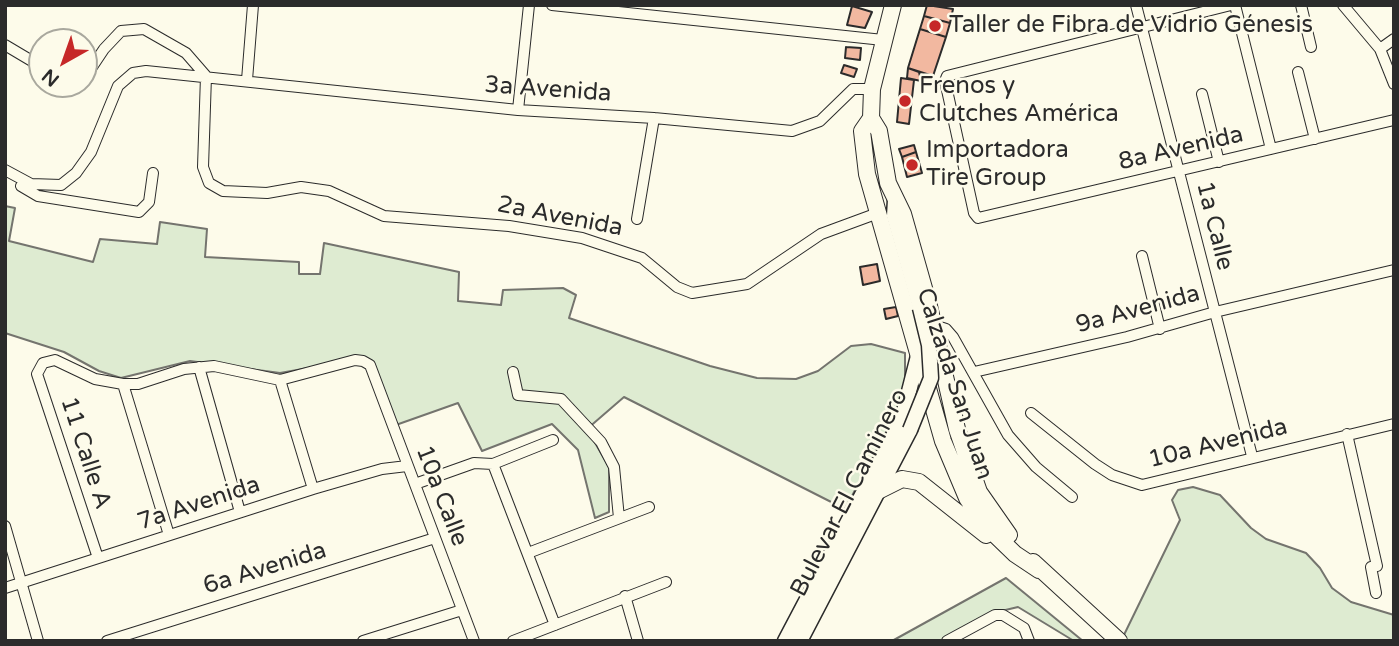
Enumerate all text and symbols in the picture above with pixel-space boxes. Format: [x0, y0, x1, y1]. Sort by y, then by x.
place label: Taller de Fibra de Vidrio Génesis [949, 12, 1313, 40]
marker: Taller de Fibra de Vidrio Génesis [927, 18, 943, 34]
north arrow [28, 28, 98, 98]
text: N [38, 64, 64, 91]
street label: 3a Avenida [484, 71, 612, 109]
place label: Frenos y Clutches América [919, 73, 1119, 129]
marker: Frenos y Clutches América [897, 93, 913, 109]
street label: 8a Avenida [1116, 121, 1246, 177]
place label: Importadora Tire Group [926, 137, 1069, 193]
marker: Importadora Tire Group [904, 157, 920, 173]
street label: 1a Calle [1189, 179, 1239, 273]
street label: 2a Avenida [495, 191, 625, 243]
street label: 9a Avenida [1073, 280, 1203, 340]
street label: Calzada San Juan [909, 285, 999, 483]
street label: Bulevar El Caminero [785, 384, 915, 602]
street label: 11 Calle A [53, 393, 117, 513]
street label: 10a Avenida [1145, 413, 1291, 475]
street label: 10a Calle [409, 442, 473, 550]
street label: 7a Avenida [134, 471, 264, 537]
street label: 6a Avenida [200, 537, 330, 601]

